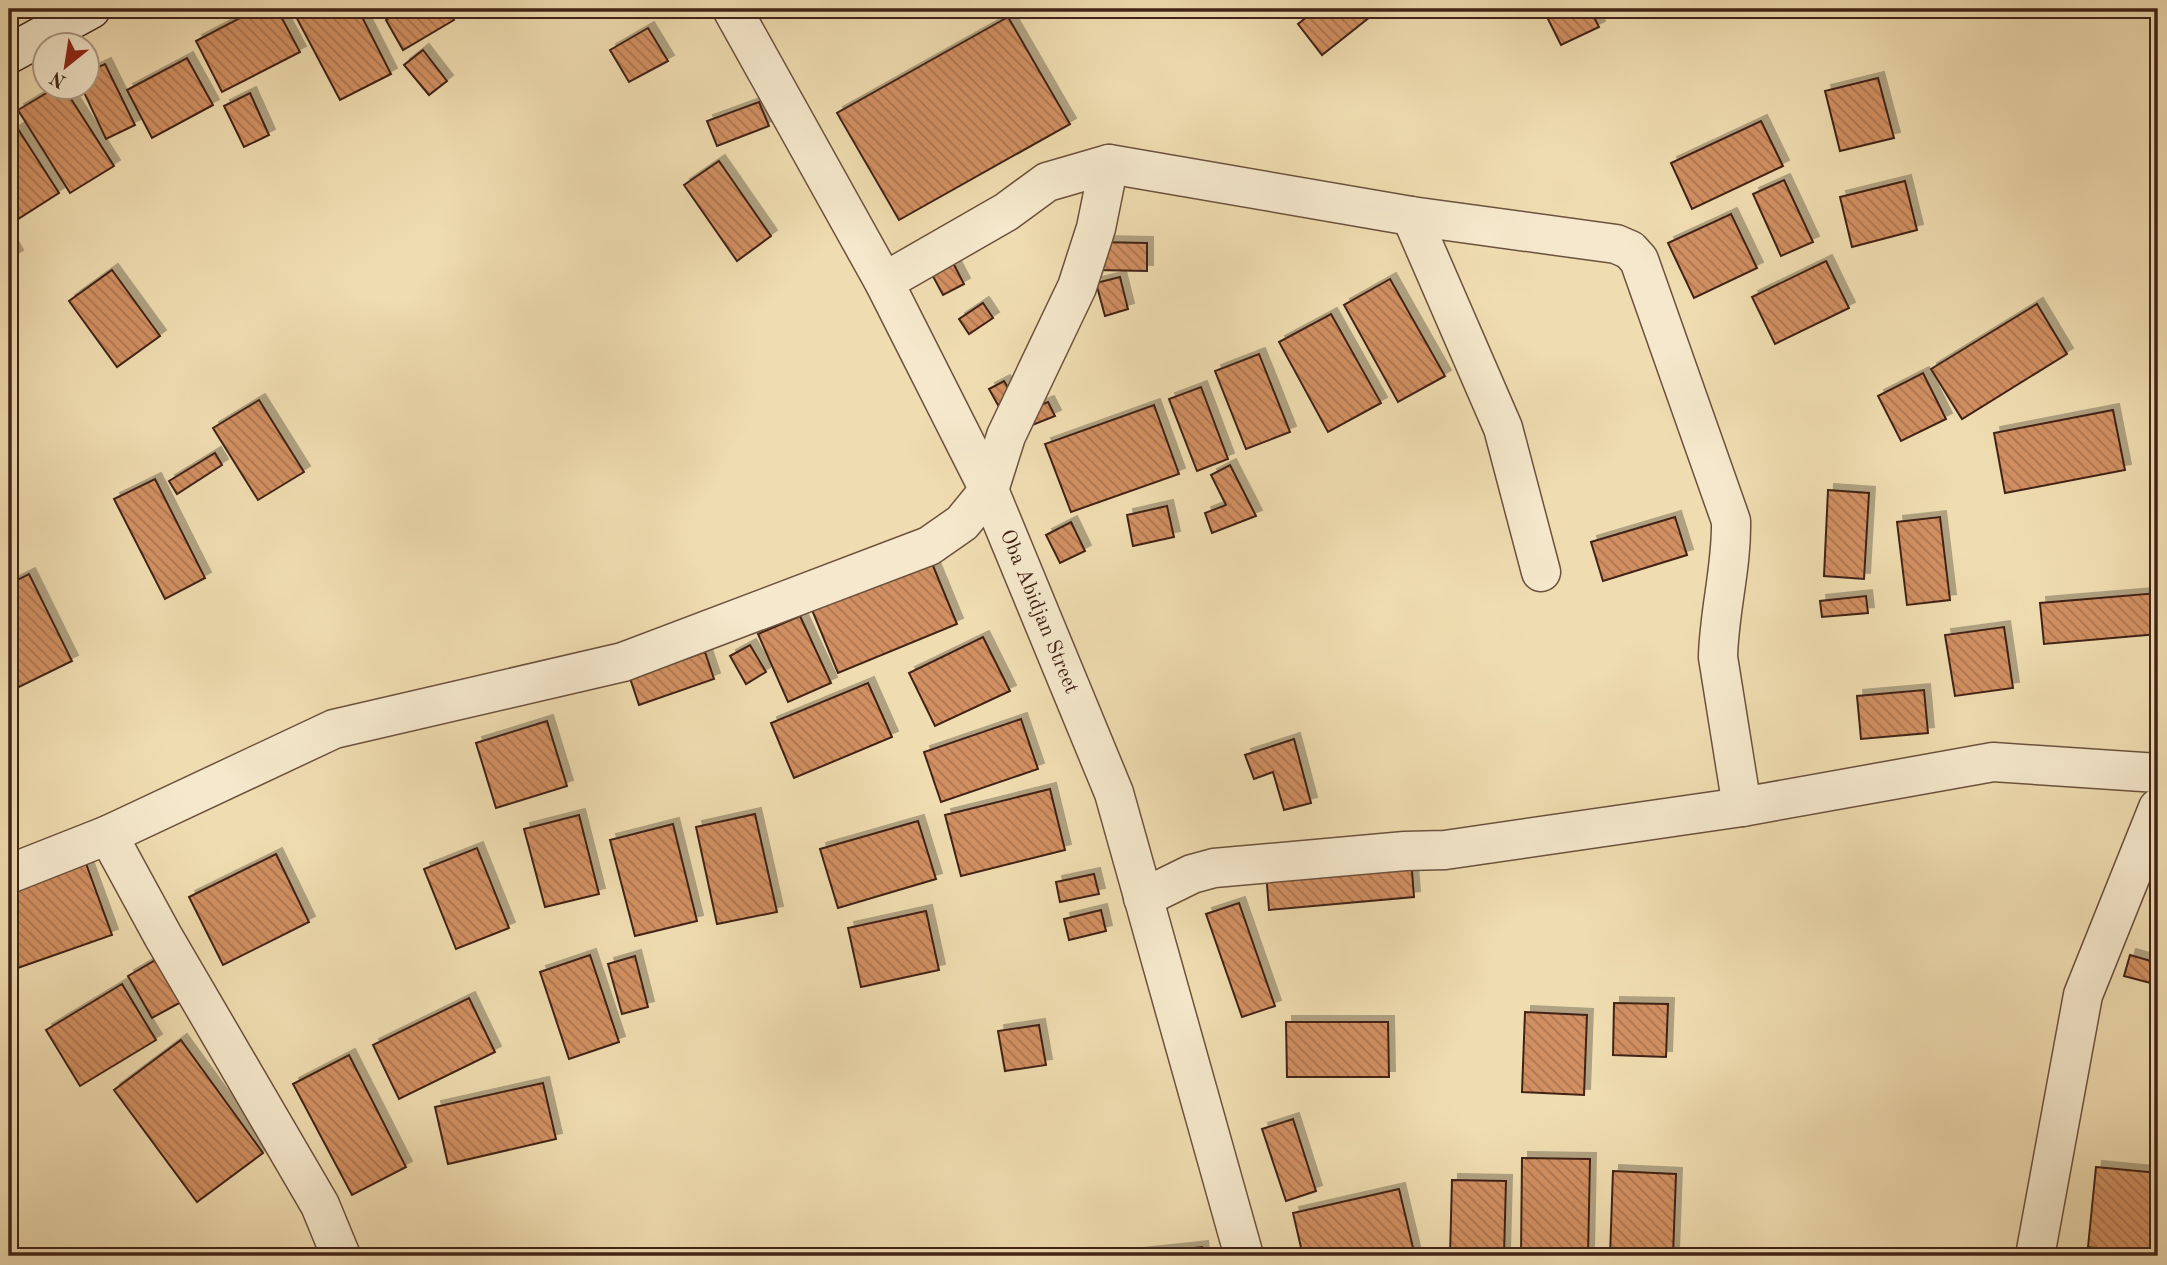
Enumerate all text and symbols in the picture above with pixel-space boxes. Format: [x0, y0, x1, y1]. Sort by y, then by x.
north arrow [32, 32, 102, 102]
text: N [47, 66, 70, 90]
street label: Oba Abidjan Street [996, 527, 1082, 697]

